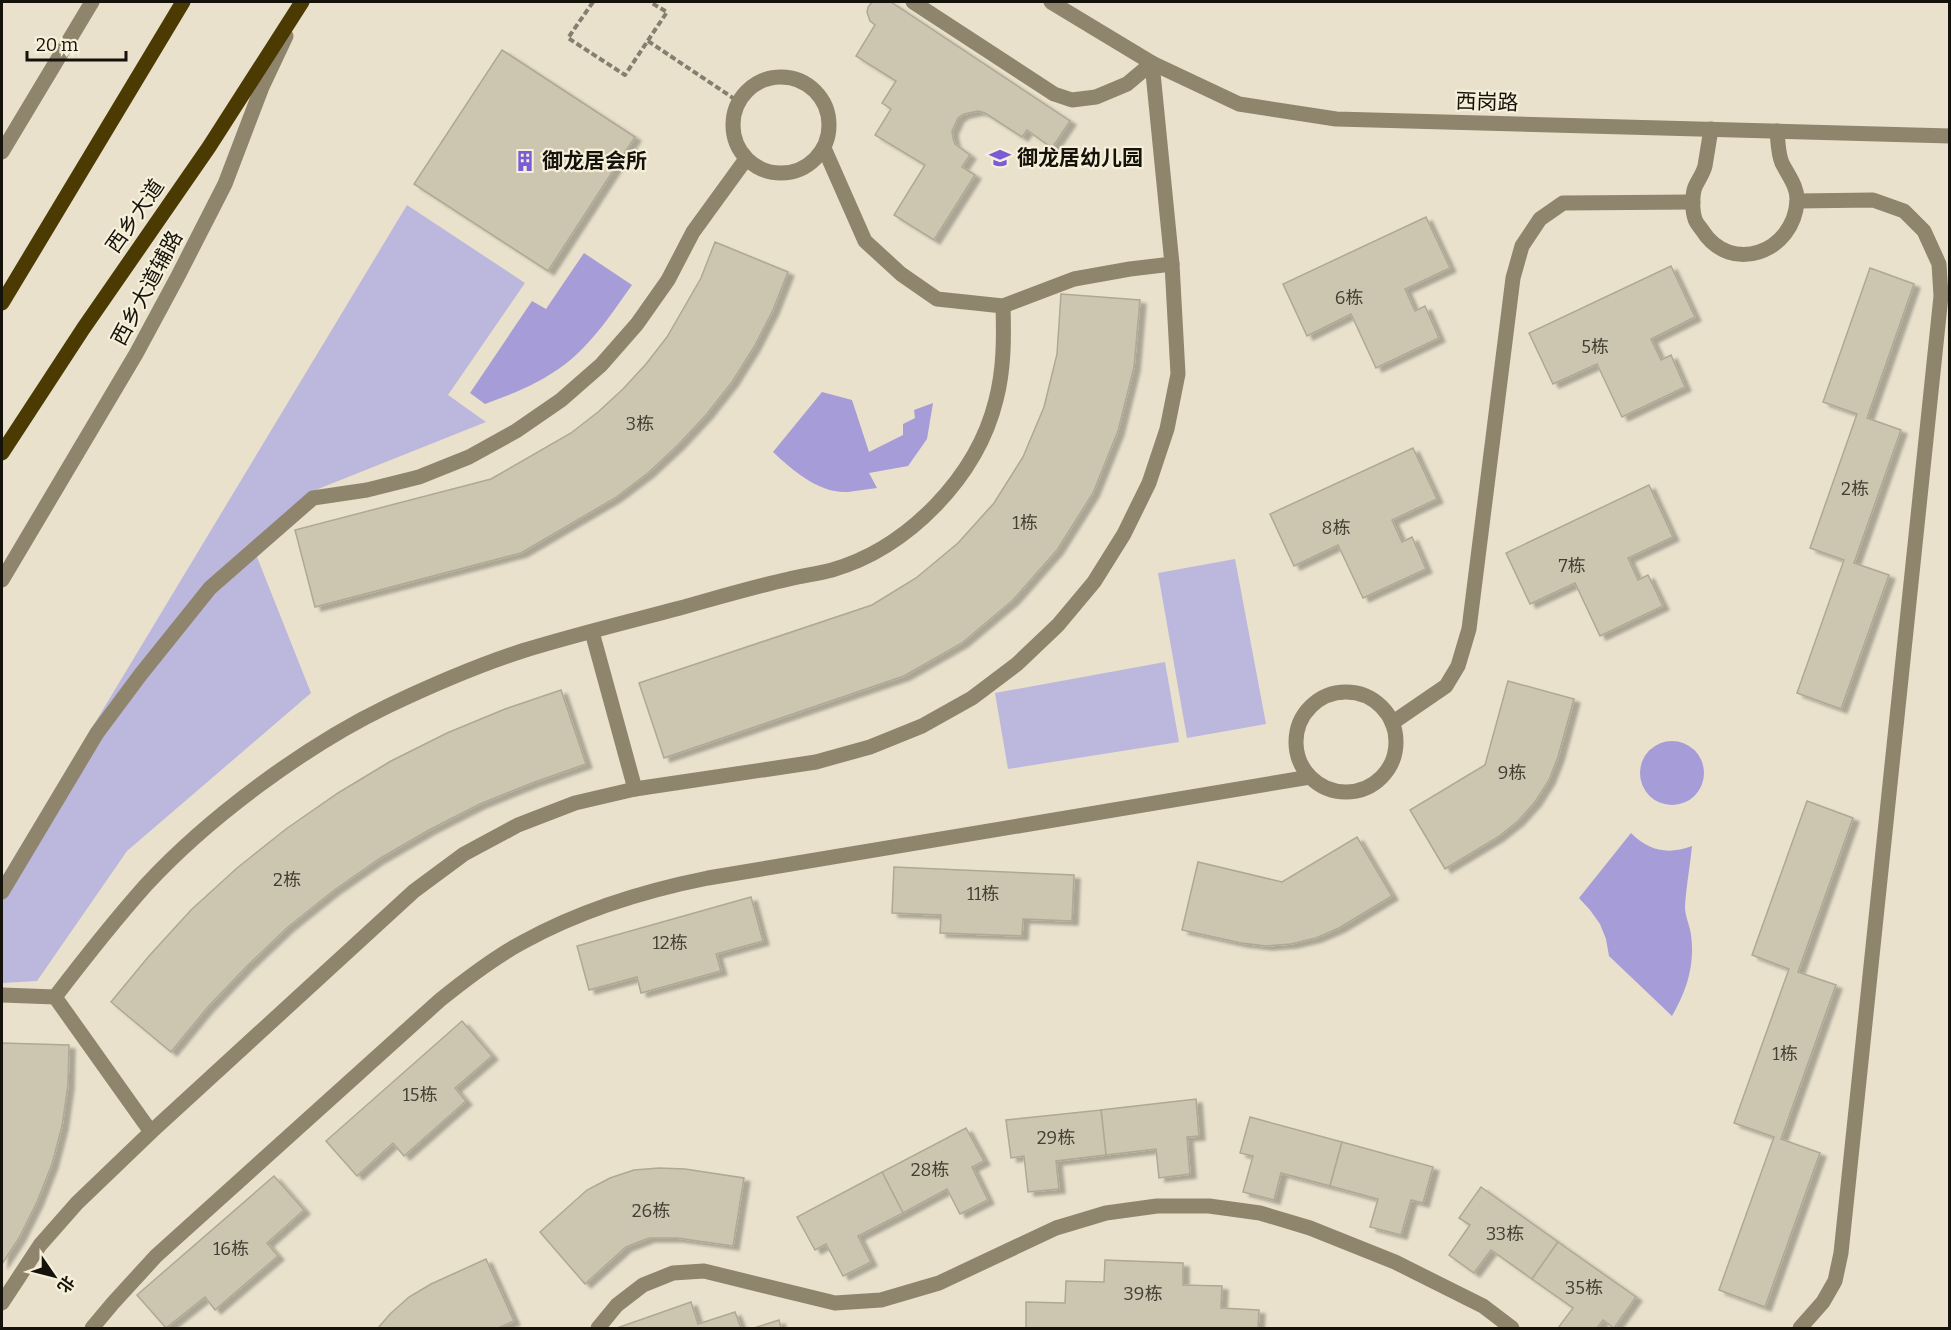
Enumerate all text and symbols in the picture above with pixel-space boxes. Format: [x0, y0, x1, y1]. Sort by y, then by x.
scale bar [27, 24, 126, 62]
text: 20 m [36, 34, 78, 56]
street label: 西岗路 [1455, 88, 1519, 116]
place label: 御龙居幼儿园 [1017, 145, 1143, 171]
school or university icon: 御龙居幼儿园 [988, 146, 1012, 170]
place label: 御龙居会所 [542, 148, 647, 174]
building icon: 御龙居会所 [513, 149, 537, 173]
street label: 西乡大道 [100, 174, 170, 258]
street label: 西乡大道辅路 [106, 226, 188, 350]
house number: 6栋 [1335, 287, 1363, 309]
house number: 5栋 [1581, 336, 1609, 358]
house number: 3栋 [626, 413, 654, 435]
house number: 2栋 [1841, 478, 1869, 500]
house number: 1栋 [1012, 512, 1038, 534]
house number: 8栋 [1322, 517, 1350, 539]
house number: 7栋 [1558, 555, 1586, 577]
house number: 9栋 [1498, 762, 1526, 784]
house number: 2栋 [273, 869, 301, 891]
house number: 11栋 [967, 883, 999, 905]
house number: 12栋 [652, 932, 688, 954]
house number: 1栋 [1772, 1043, 1798, 1065]
house number: 15栋 [403, 1084, 437, 1106]
house number: 29栋 [1037, 1127, 1075, 1149]
house number: 28栋 [911, 1159, 949, 1181]
house number: 26栋 [632, 1200, 670, 1222]
house number: 33栋 [1486, 1223, 1524, 1245]
house number: 16栋 [213, 1238, 249, 1260]
north arrow [24, 1246, 84, 1306]
text: 北 [54, 1272, 78, 1296]
house number: 35栋 [1565, 1277, 1603, 1299]
house number: 39栋 [1124, 1283, 1162, 1305]

